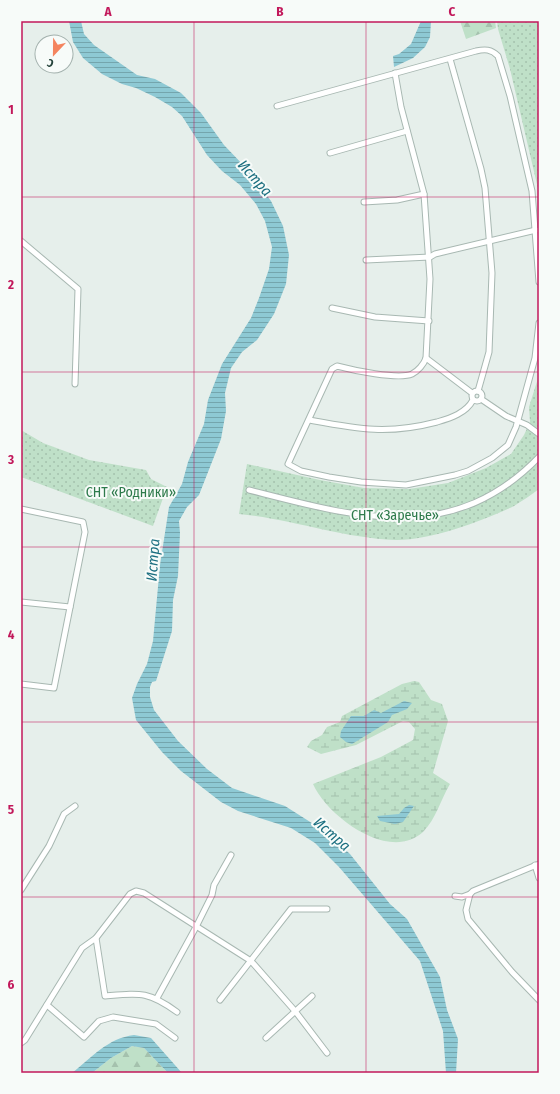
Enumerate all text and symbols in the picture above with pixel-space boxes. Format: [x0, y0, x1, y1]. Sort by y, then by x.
text: A [103, 4, 112, 19]
text: B [276, 4, 284, 19]
text: C [449, 4, 456, 19]
north arrow [34, 34, 74, 74]
text: С [45, 56, 56, 70]
text: 1 [8, 102, 14, 117]
water label: Истра [234, 156, 276, 200]
text: 2 [7, 277, 14, 292]
text: 3 [7, 452, 14, 467]
park label: СНТ «Родники» [86, 484, 176, 501]
park label: СНТ «Заречье» [351, 507, 439, 524]
water label: Истра [143, 538, 163, 582]
text: 4 [8, 627, 15, 642]
text: 5 [8, 802, 14, 817]
water label: Истра [310, 813, 354, 855]
text: 6 [8, 977, 15, 992]

